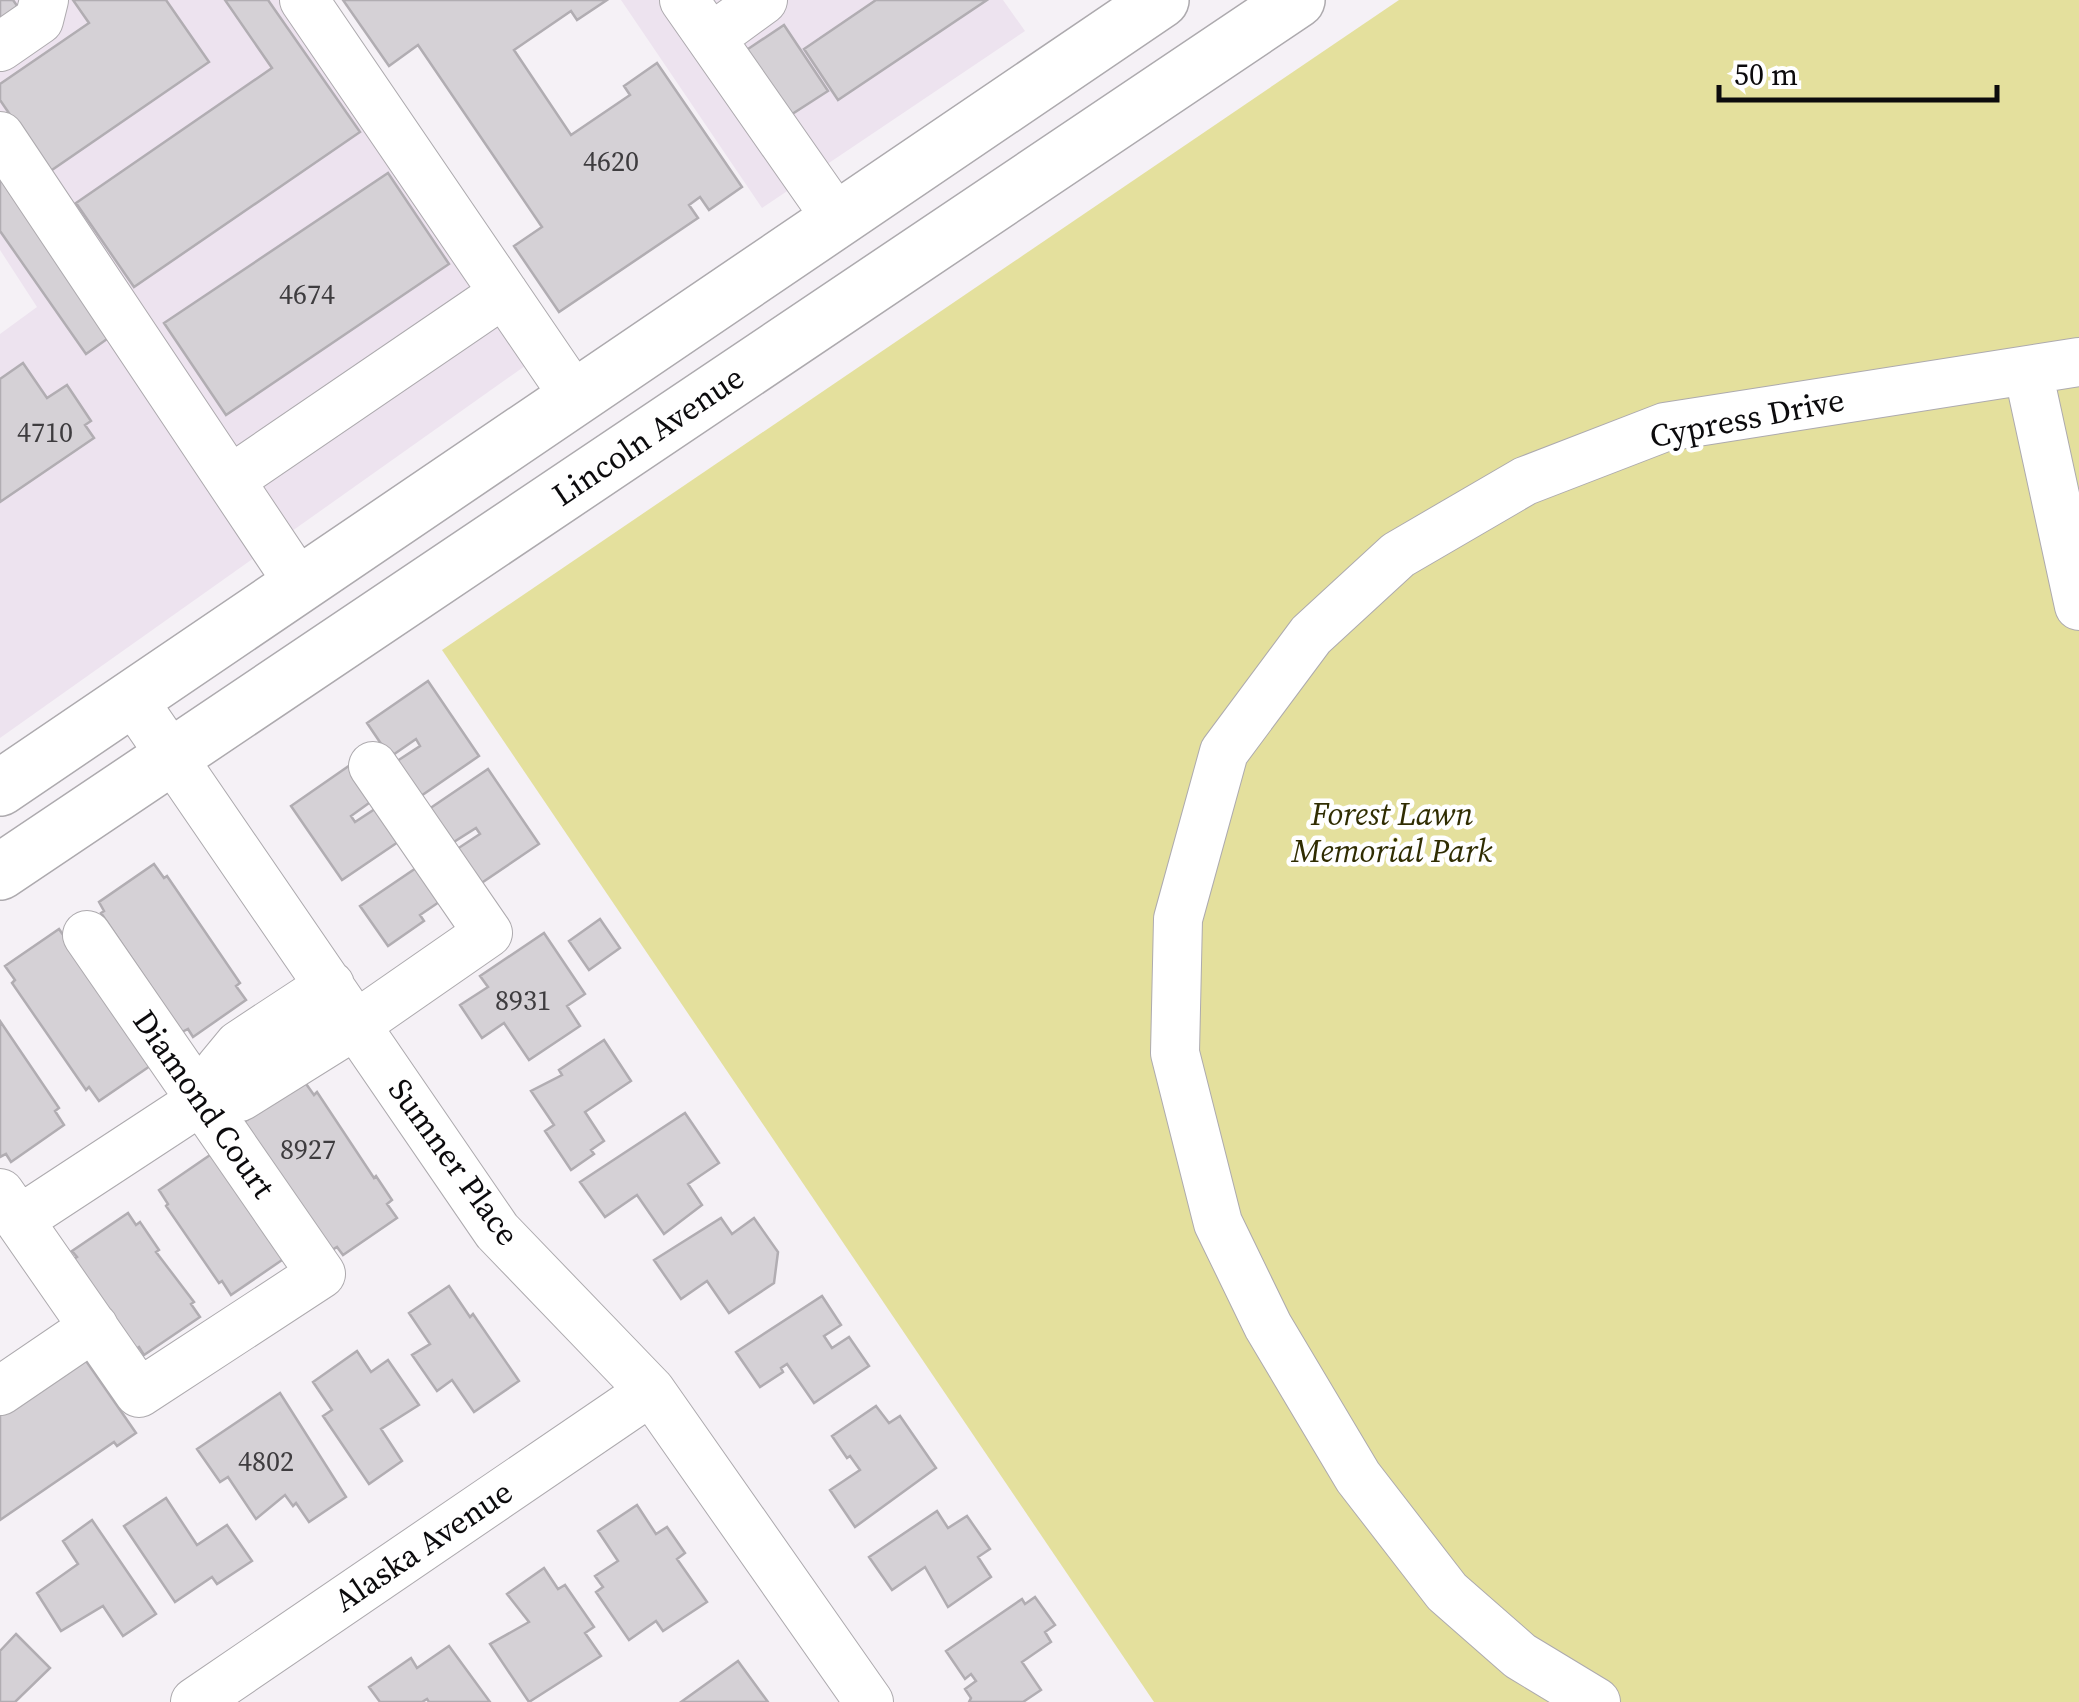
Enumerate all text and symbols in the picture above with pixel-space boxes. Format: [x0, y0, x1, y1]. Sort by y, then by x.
scale bar [1719, 40, 1996, 102]
text: 50 m [1734, 54, 1798, 95]
house number: 4620 [583, 142, 639, 180]
house number: 4674 [279, 275, 335, 313]
street label: Lincoln Avenue [544, 356, 752, 516]
street label: Cypress Drive [1646, 378, 1848, 458]
house number: 4710 [17, 413, 73, 451]
park label: Forest Lawn Memorial Park [1291, 792, 1493, 873]
house number: 8931 [495, 981, 551, 1019]
street label: Diamond Court [123, 1001, 286, 1207]
street label: Sumner Place [378, 1070, 530, 1254]
house number: 8927 [280, 1130, 336, 1168]
house number: 4802 [238, 1442, 294, 1480]
street label: Alaska Avenue [325, 1470, 521, 1622]

